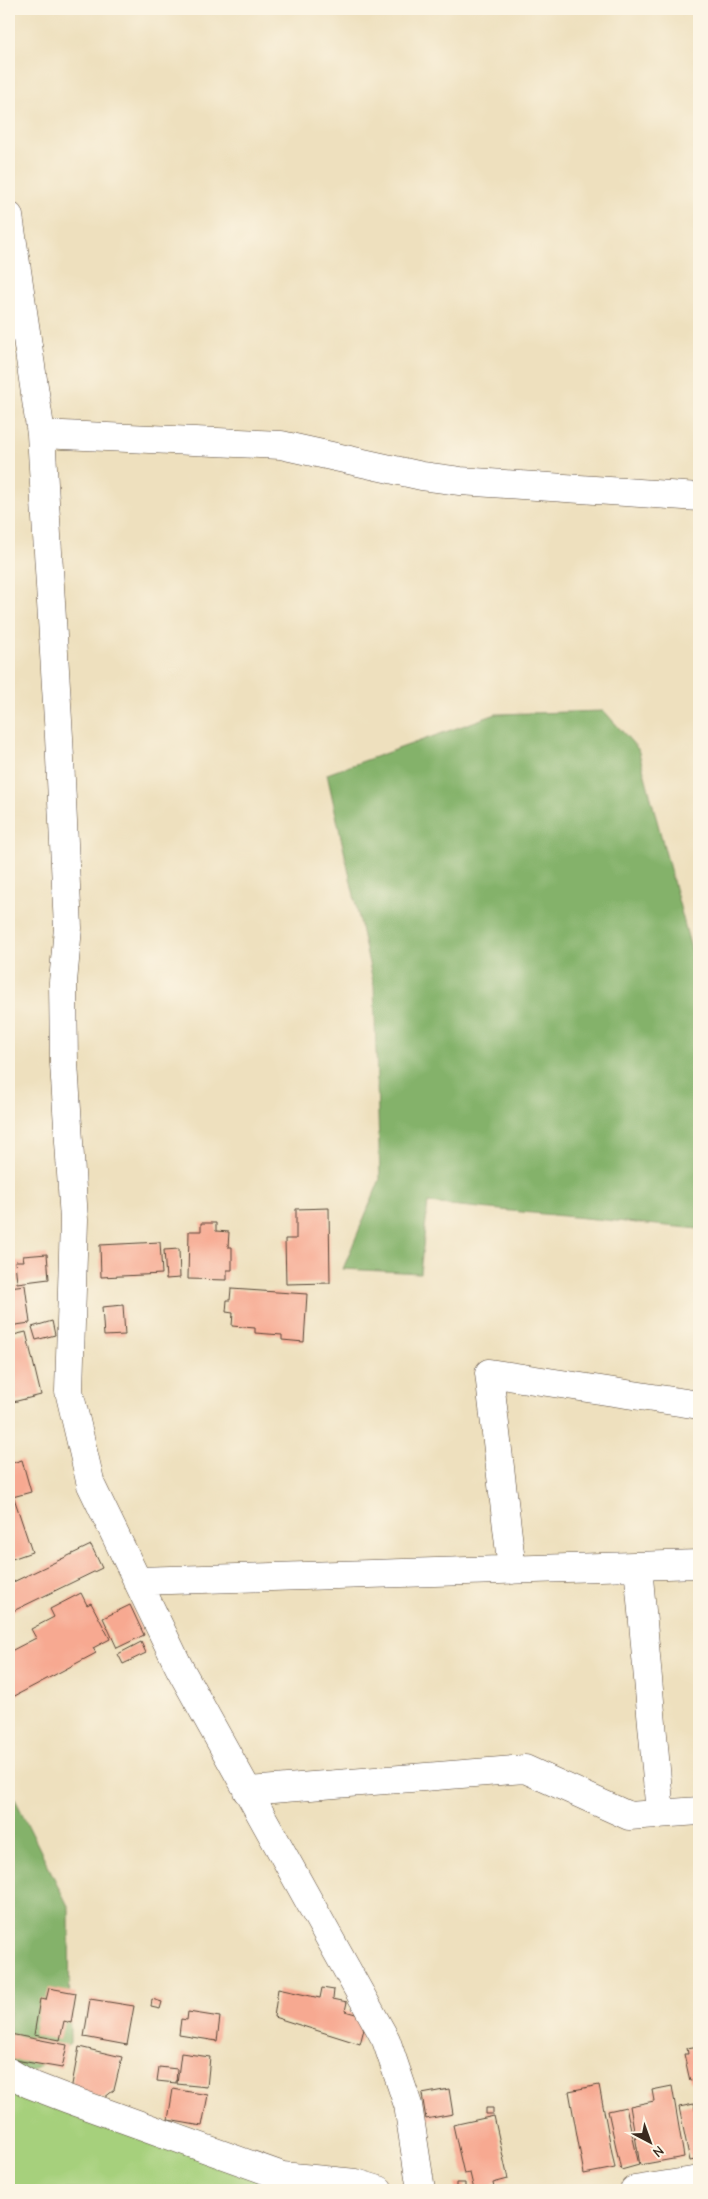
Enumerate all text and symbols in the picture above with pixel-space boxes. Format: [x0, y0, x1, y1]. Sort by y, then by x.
north arrow [626, 2116, 676, 2166]
text: N [649, 2142, 667, 2161]

